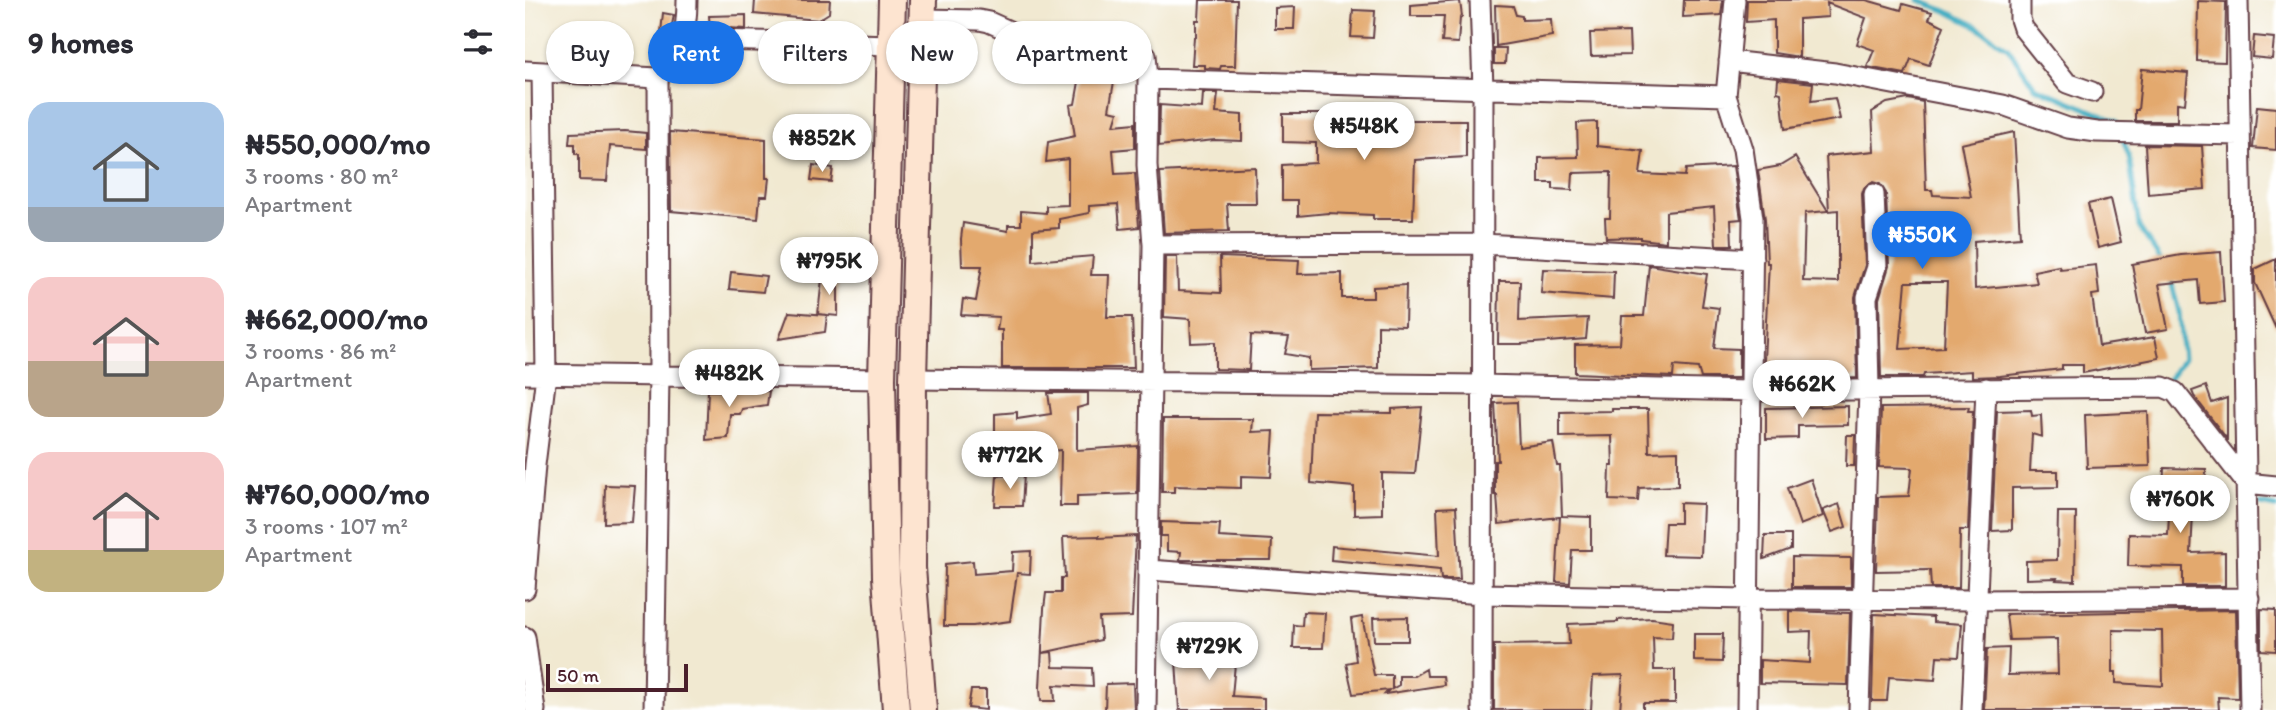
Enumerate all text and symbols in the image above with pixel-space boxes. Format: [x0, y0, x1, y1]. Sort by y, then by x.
chip: Buy [546, 21, 634, 84]
chip: Rent [648, 21, 744, 84]
chip: Filters [758, 21, 872, 84]
chip: New [886, 21, 978, 84]
chip: Apartment [992, 21, 1152, 84]
icon: filters [459, 23, 497, 61]
text: 9 homes [28, 24, 134, 61]
pin: ₦548K [1315, 102, 1413, 162]
text: ₦548K [1330, 111, 1398, 139]
pin: ₦852K [773, 114, 871, 174]
text: ₦852K [789, 123, 855, 151]
text: ₦550,000/mo [245, 125, 431, 162]
icon: home [84, 130, 168, 214]
text: 3 rooms · 80 m² [245, 162, 399, 190]
text: Apartment [245, 190, 352, 218]
pin: ₦550K [1873, 212, 1971, 271]
text: ₦550K [1888, 220, 1956, 248]
pin: ₦795K [780, 238, 878, 297]
text: ₦795K [796, 246, 862, 274]
text: ₦662,000/mo [245, 300, 428, 337]
icon: home [84, 305, 168, 389]
text: 3 rooms · 86 m² [245, 337, 397, 365]
pin: ₦482K [680, 350, 778, 409]
text: ₦482K [695, 358, 763, 386]
pin: ₦662K [1753, 360, 1851, 420]
text: Apartment [245, 365, 352, 393]
text: ₦662K [1769, 369, 1835, 397]
pin: ₦772K [961, 432, 1059, 491]
text: ₦772K [978, 440, 1042, 468]
text: ₦760,000/mo [245, 475, 430, 512]
pin: ₦760K [2131, 476, 2229, 535]
icon: home [84, 480, 168, 564]
text: ₦760K [2146, 484, 2214, 512]
text: 3 rooms · 107 m² [245, 512, 408, 540]
text: Apartment [245, 540, 352, 568]
pin: ₦729K [1160, 622, 1258, 682]
text: ₦729K [1176, 631, 1242, 659]
scale bar [546, 661, 688, 693]
text: 50 m [557, 664, 599, 687]

